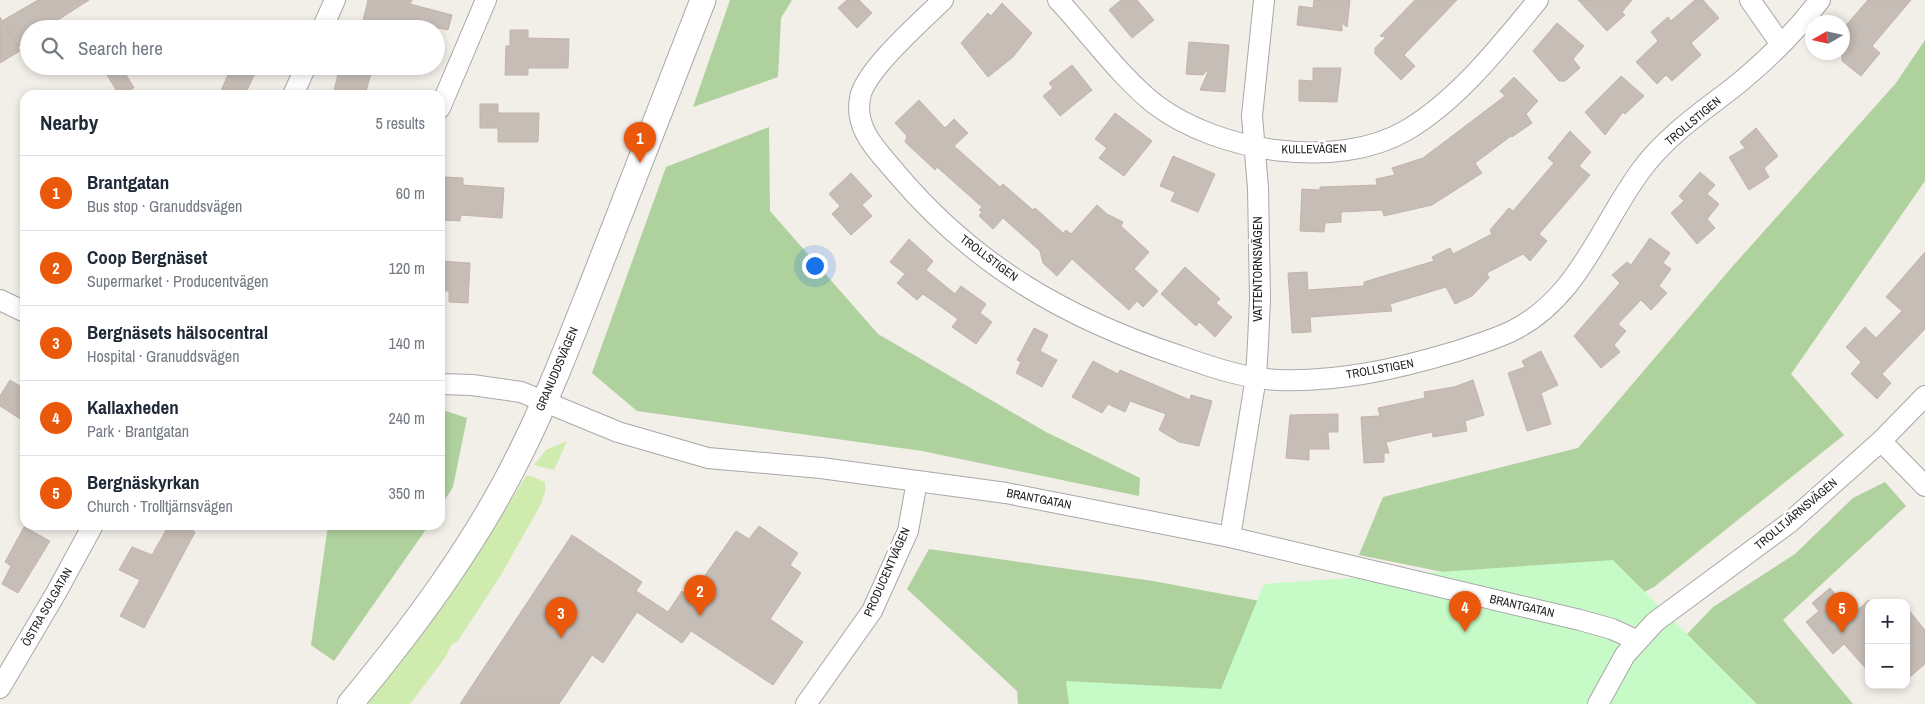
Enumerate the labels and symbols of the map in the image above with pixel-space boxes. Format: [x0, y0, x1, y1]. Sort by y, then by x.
north arrow [1805, 15, 1850, 60]
street label: TROLLSTIGEN [1662, 93, 1724, 149]
pin: 1 [624, 122, 656, 163]
street label: KULLEVÄGEN [1281, 140, 1347, 158]
street label: VATTENTORNSVÄGEN [1250, 216, 1266, 322]
street label: TROLLSTIGEN [957, 231, 1021, 285]
your location [802, 253, 828, 279]
street label: GRANUDDSVÄGEN [532, 324, 582, 414]
street label: TROLLSTIGEN [1345, 355, 1415, 383]
street label: TROLLTJÄRNSVÄGEN [1751, 475, 1841, 553]
street label: BRANTGATAN [1005, 485, 1073, 513]
street label: PRODUCENTVÄGEN [860, 525, 914, 619]
street label: ÖSTRA SOLGATAN [17, 564, 76, 649]
pin: 2 [684, 575, 716, 616]
pin: 4 [1449, 591, 1481, 632]
street label: BRANTGATAN [1488, 591, 1556, 621]
pin: 5 [1826, 592, 1858, 633]
pin: 3 [545, 597, 577, 638]

